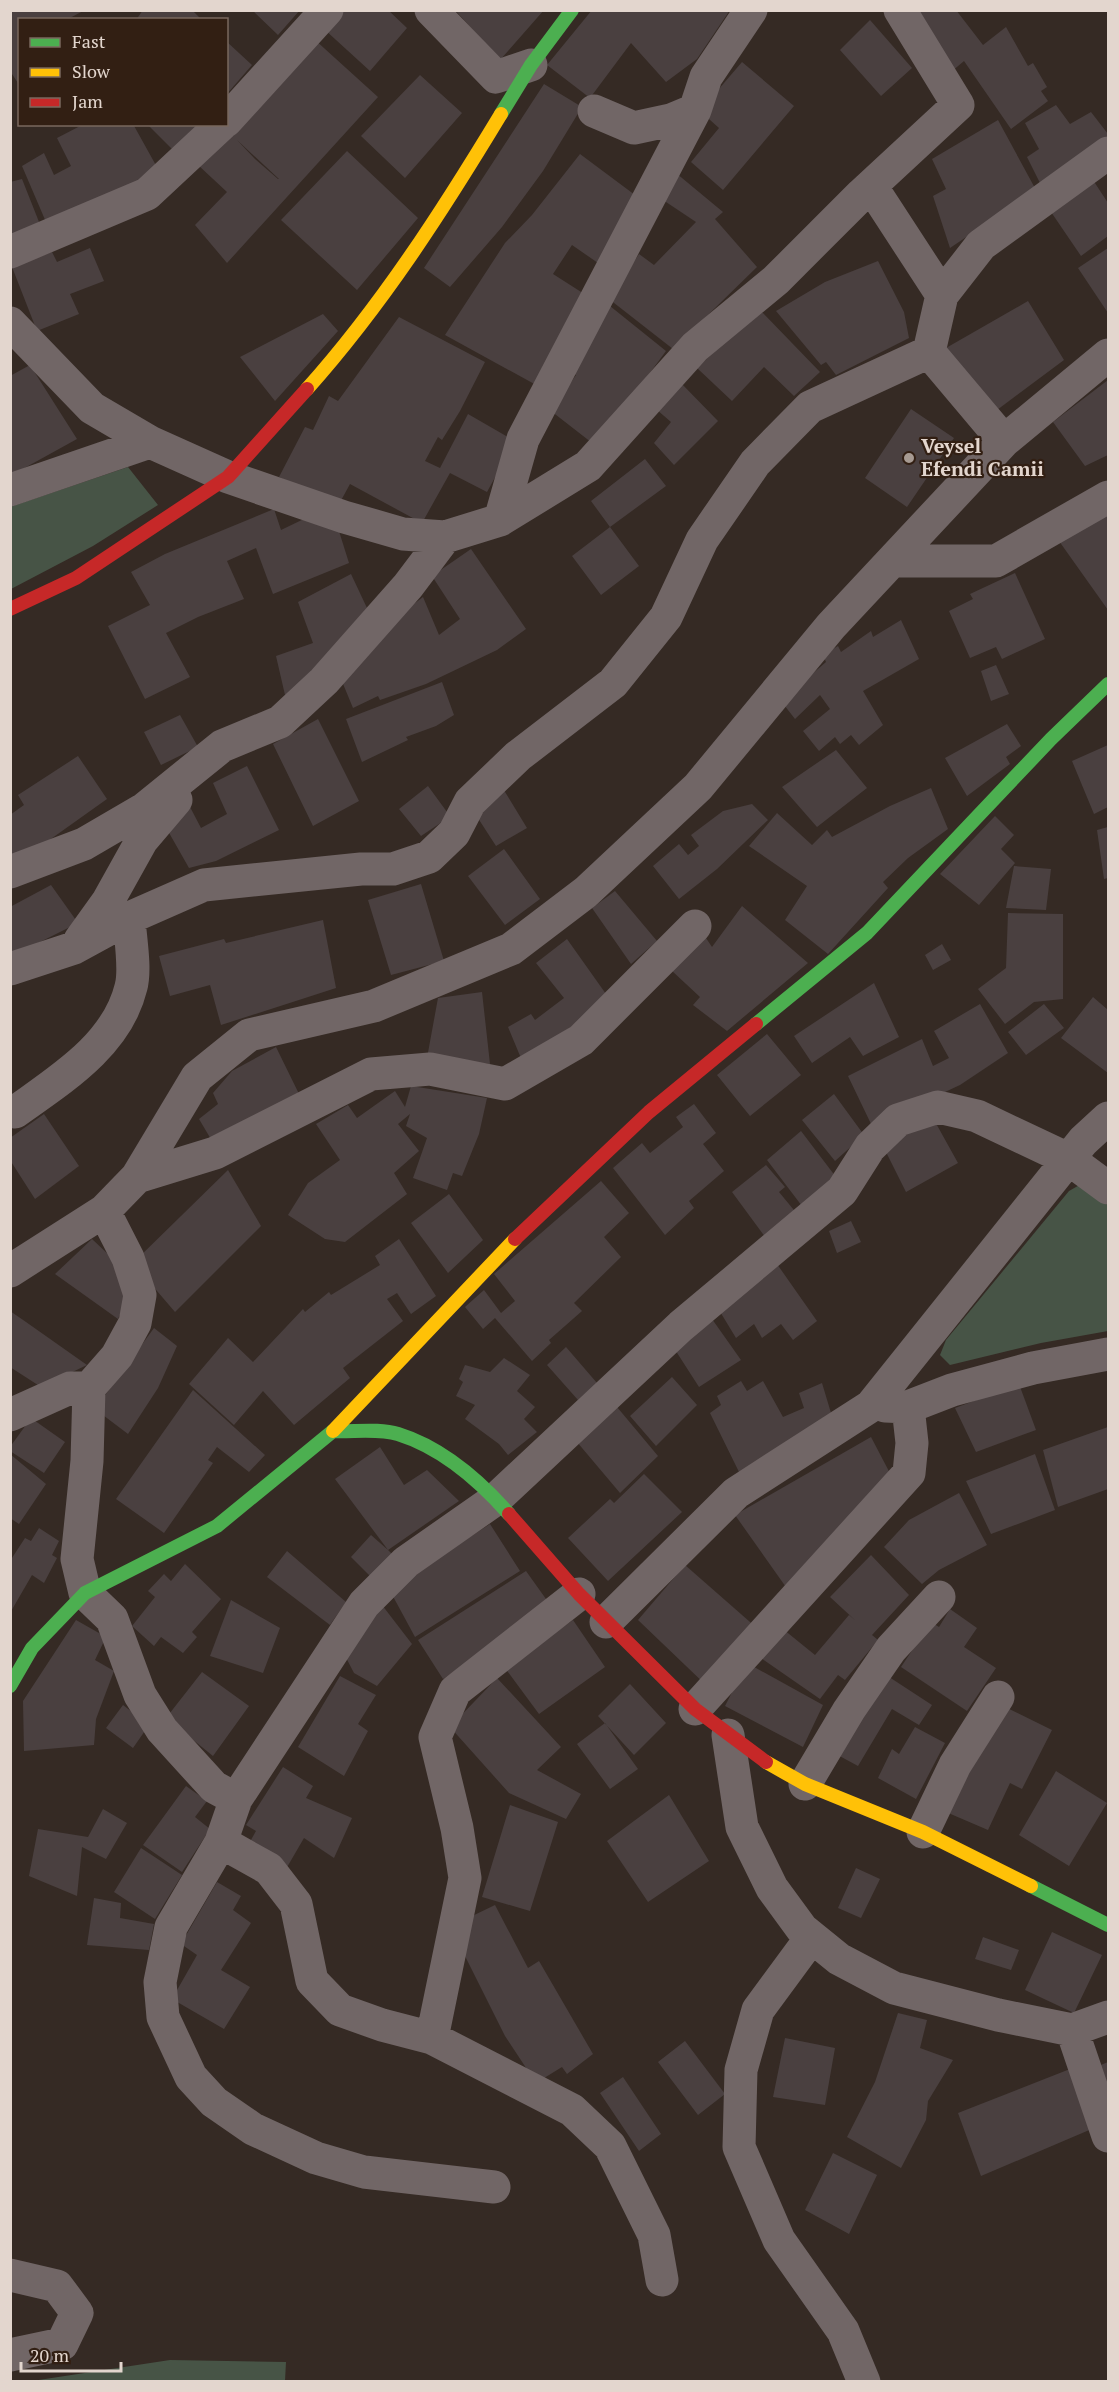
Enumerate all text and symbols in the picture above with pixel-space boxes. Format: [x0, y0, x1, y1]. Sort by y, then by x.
legend [18, 18, 228, 126]
text: Fast [72, 29, 106, 53]
text: Slow [72, 59, 111, 83]
text: Jam [72, 89, 103, 113]
place label: Veysel Efendi Camii [921, 432, 1044, 482]
marker: Veysel Efendi Camii [902, 451, 916, 465]
scale bar [21, 2335, 122, 2373]
text: 20 m [30, 2343, 70, 2367]

